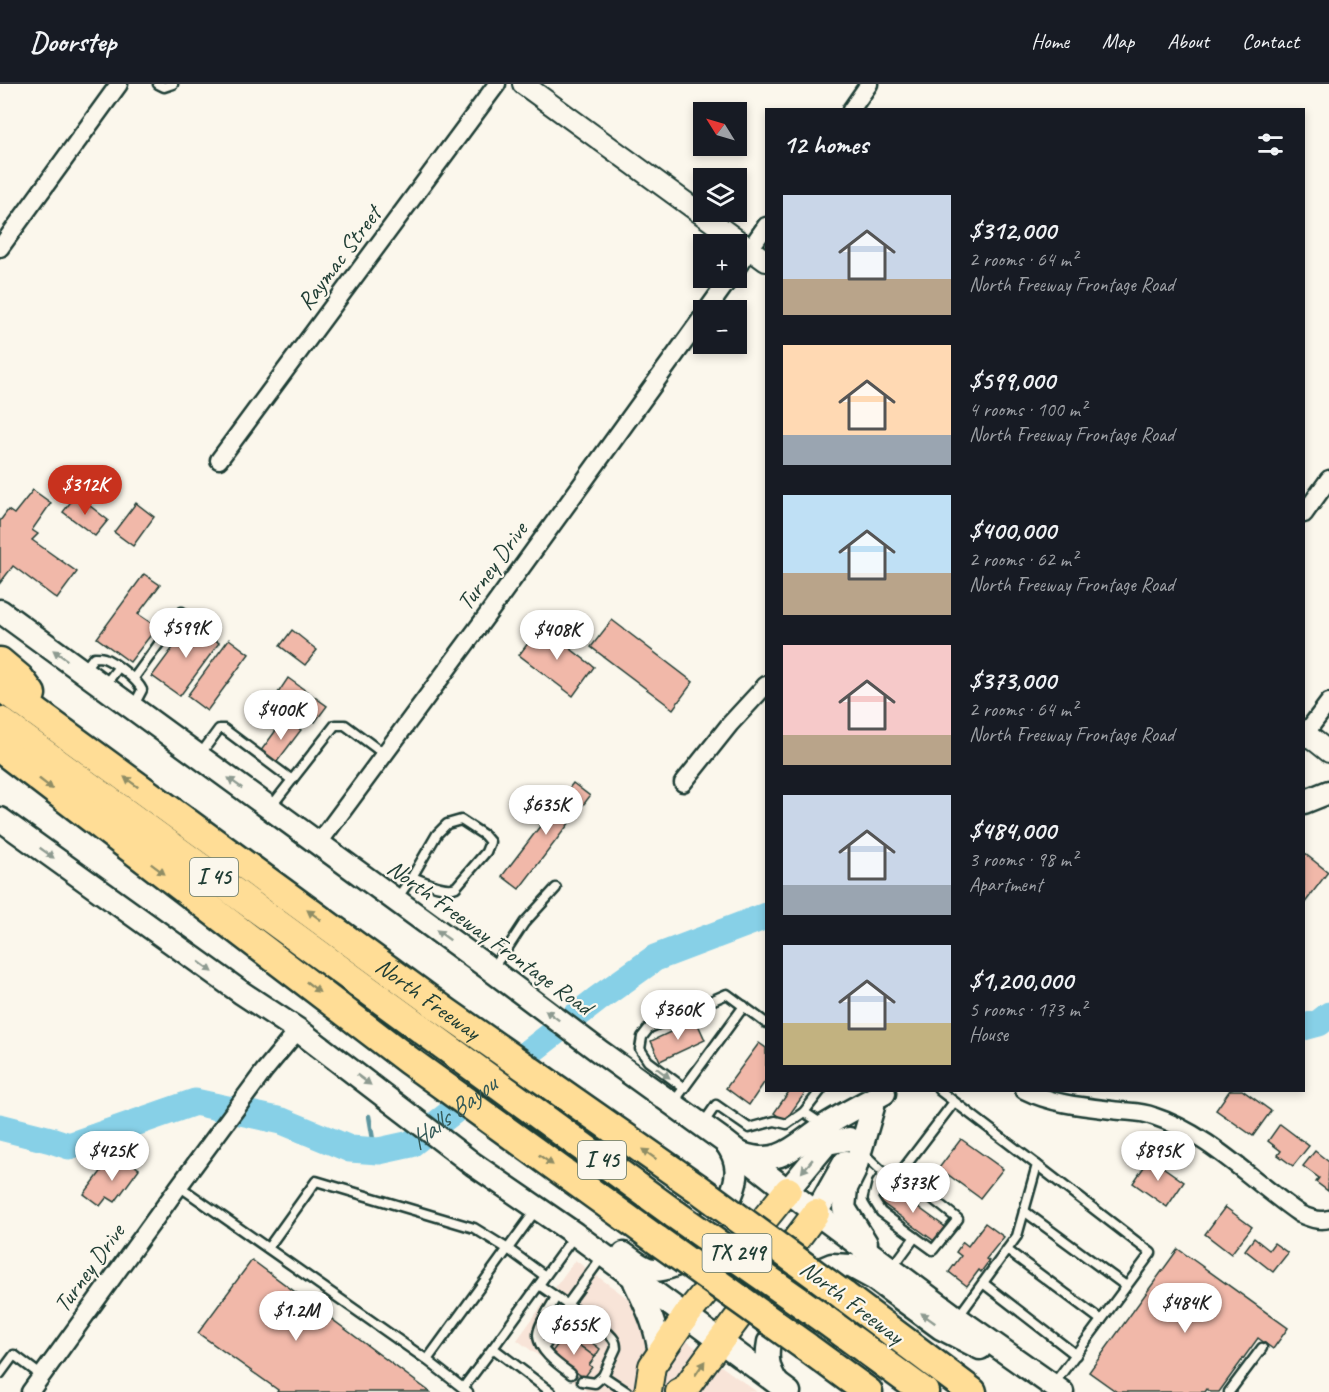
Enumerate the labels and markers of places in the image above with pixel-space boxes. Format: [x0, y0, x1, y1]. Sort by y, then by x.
pin: $312K [43, 465, 127, 516]
pin: $599K [144, 608, 228, 659]
pin: $408K [515, 610, 599, 661]
pin: $400K [239, 690, 323, 741]
pin: $635K [504, 785, 588, 836]
pin: $360K [636, 990, 720, 1041]
pin: $425K [70, 1131, 154, 1182]
pin: $895K [1116, 1131, 1200, 1182]
pin: $373K [871, 1163, 955, 1214]
pin: $484K [1143, 1283, 1227, 1334]
pin: $1.2M [254, 1291, 338, 1342]
pin: $655K [532, 1305, 616, 1356]

